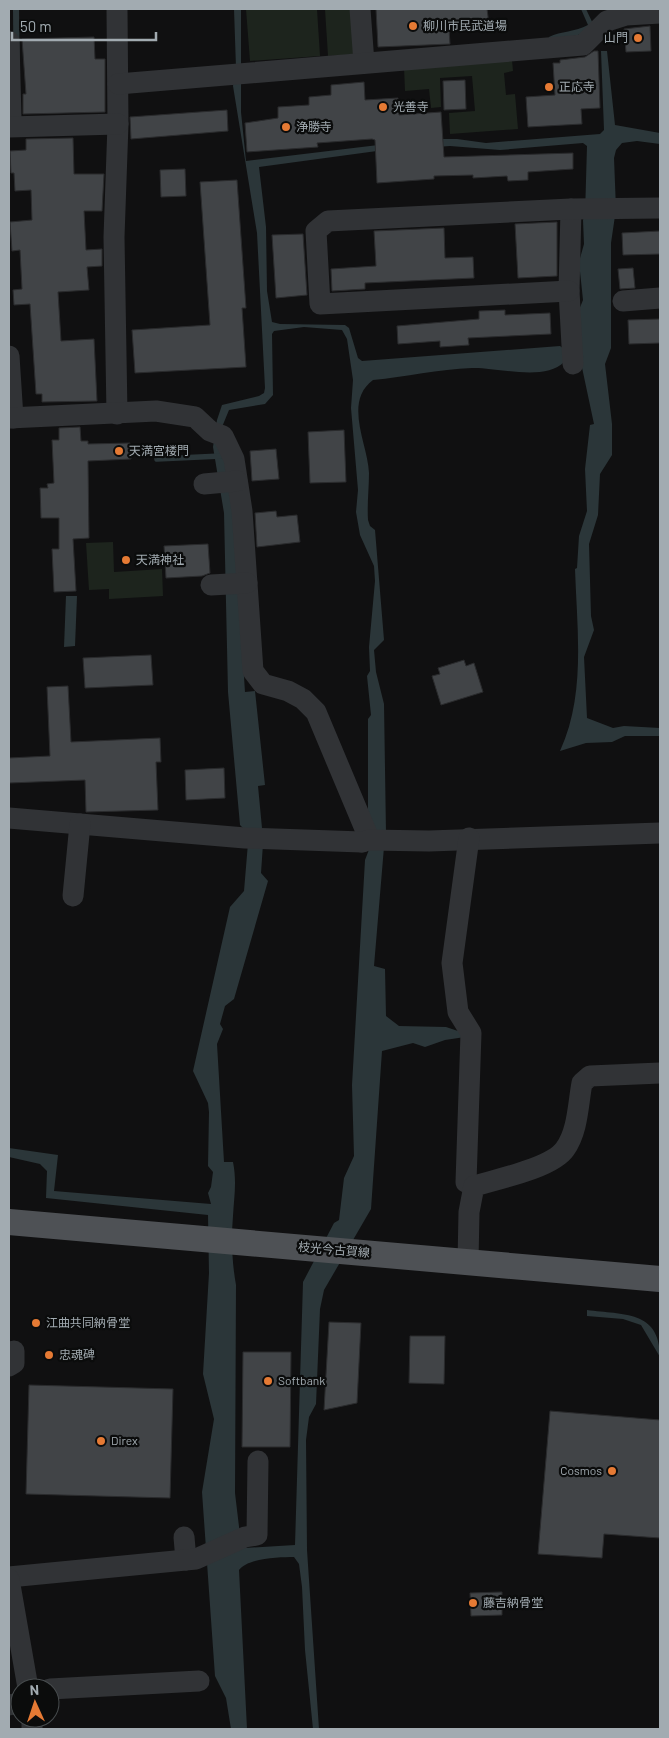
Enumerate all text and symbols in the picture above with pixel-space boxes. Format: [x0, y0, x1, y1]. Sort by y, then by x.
scale bar [12, 10, 156, 42]
text: 50 m [20, 17, 52, 35]
place label: 柳川市民武道場 [423, 18, 507, 32]
marker: 柳川市民武道場 [407, 20, 419, 32]
place label: 山門 [604, 30, 628, 44]
marker: 山門 [632, 32, 644, 44]
place label: 正応寺 [559, 79, 595, 93]
marker: 正応寺 [543, 81, 555, 93]
place label: 光善寺 [393, 99, 429, 113]
marker: 光善寺 [377, 101, 389, 113]
place label: 浄勝寺 [296, 119, 332, 133]
marker: 浄勝寺 [280, 121, 292, 133]
place label: 天満宮楼門 [129, 443, 189, 457]
marker: 天満宮楼門 [113, 445, 125, 457]
place label: 天満神社 [136, 552, 184, 566]
marker: 天満神社 [120, 554, 132, 566]
street label: 枝光今古賀線 [298, 1239, 371, 1259]
place label: 江曲共同納骨堂 [46, 1315, 130, 1329]
marker: 江曲共同納骨堂 [30, 1317, 42, 1329]
place label: 忠魂碑 [59, 1347, 95, 1361]
marker: 忠魂碑 [43, 1349, 55, 1361]
place label: Softbank [278, 1373, 325, 1387]
marker: Softbank [262, 1375, 274, 1387]
place label: Direx [111, 1433, 138, 1447]
marker: Direx [95, 1435, 107, 1447]
place label: Cosmos [560, 1463, 602, 1477]
marker: Cosmos [606, 1465, 618, 1477]
place label: 藤吉納骨堂 [483, 1595, 543, 1609]
marker: 藤吉納骨堂 [467, 1597, 479, 1609]
north arrow [10, 1678, 60, 1728]
text: N [29, 1681, 39, 1698]

